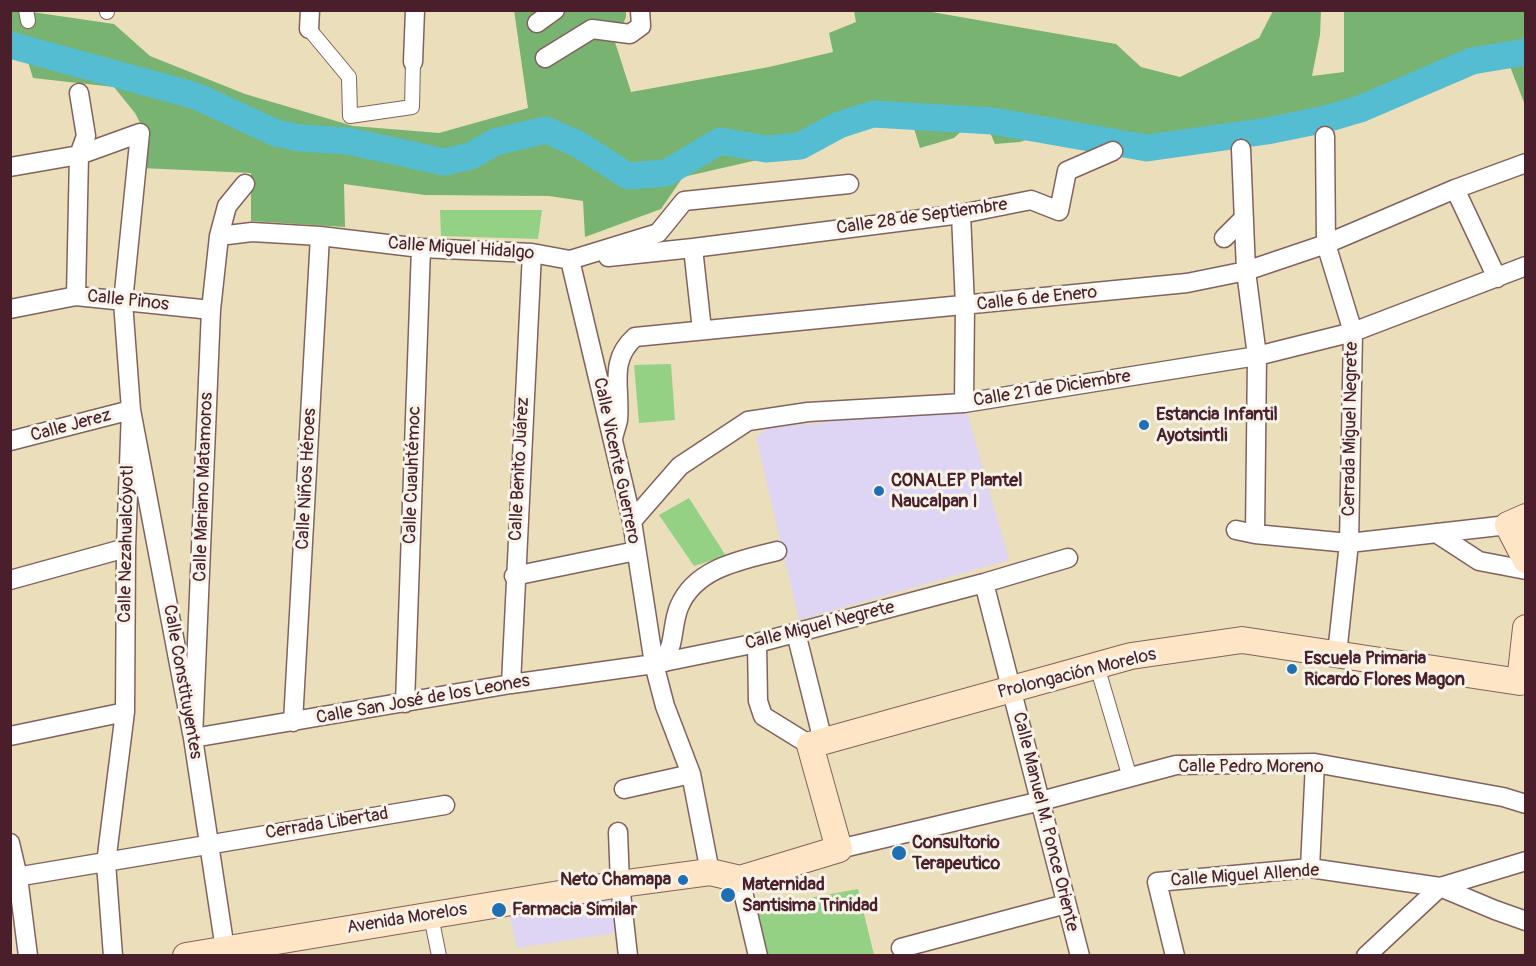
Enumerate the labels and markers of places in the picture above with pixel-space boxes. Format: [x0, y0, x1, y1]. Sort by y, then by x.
place label: Estancia Infantil Ayotsintli [1156, 404, 1278, 446]
marker: Estancia Infantil Ayotsintli [1137, 418, 1151, 432]
place label: CONALEP Plantel Naucalpan I [891, 470, 1022, 512]
marker: CONALEP Plantel Naucalpan I [872, 484, 886, 498]
place label: Escuela Primaria Ricardo Flores Magon [1304, 648, 1465, 690]
marker: Escuela Primaria Ricardo Flores Magon [1285, 662, 1299, 676]
place label: Consultorio Terapeutico [912, 832, 1000, 874]
marker: Consultorio Terapeutico [890, 844, 908, 862]
place label: Neto Chamapa [560, 869, 671, 891]
marker: Neto Chamapa [676, 873, 690, 887]
place label: Maternidad Santisima Trinidad [742, 874, 878, 916]
marker: Maternidad Santisima Trinidad [719, 886, 737, 904]
place label: Farmacia Similar [512, 899, 637, 921]
marker: Farmacia Similar [490, 901, 508, 919]

